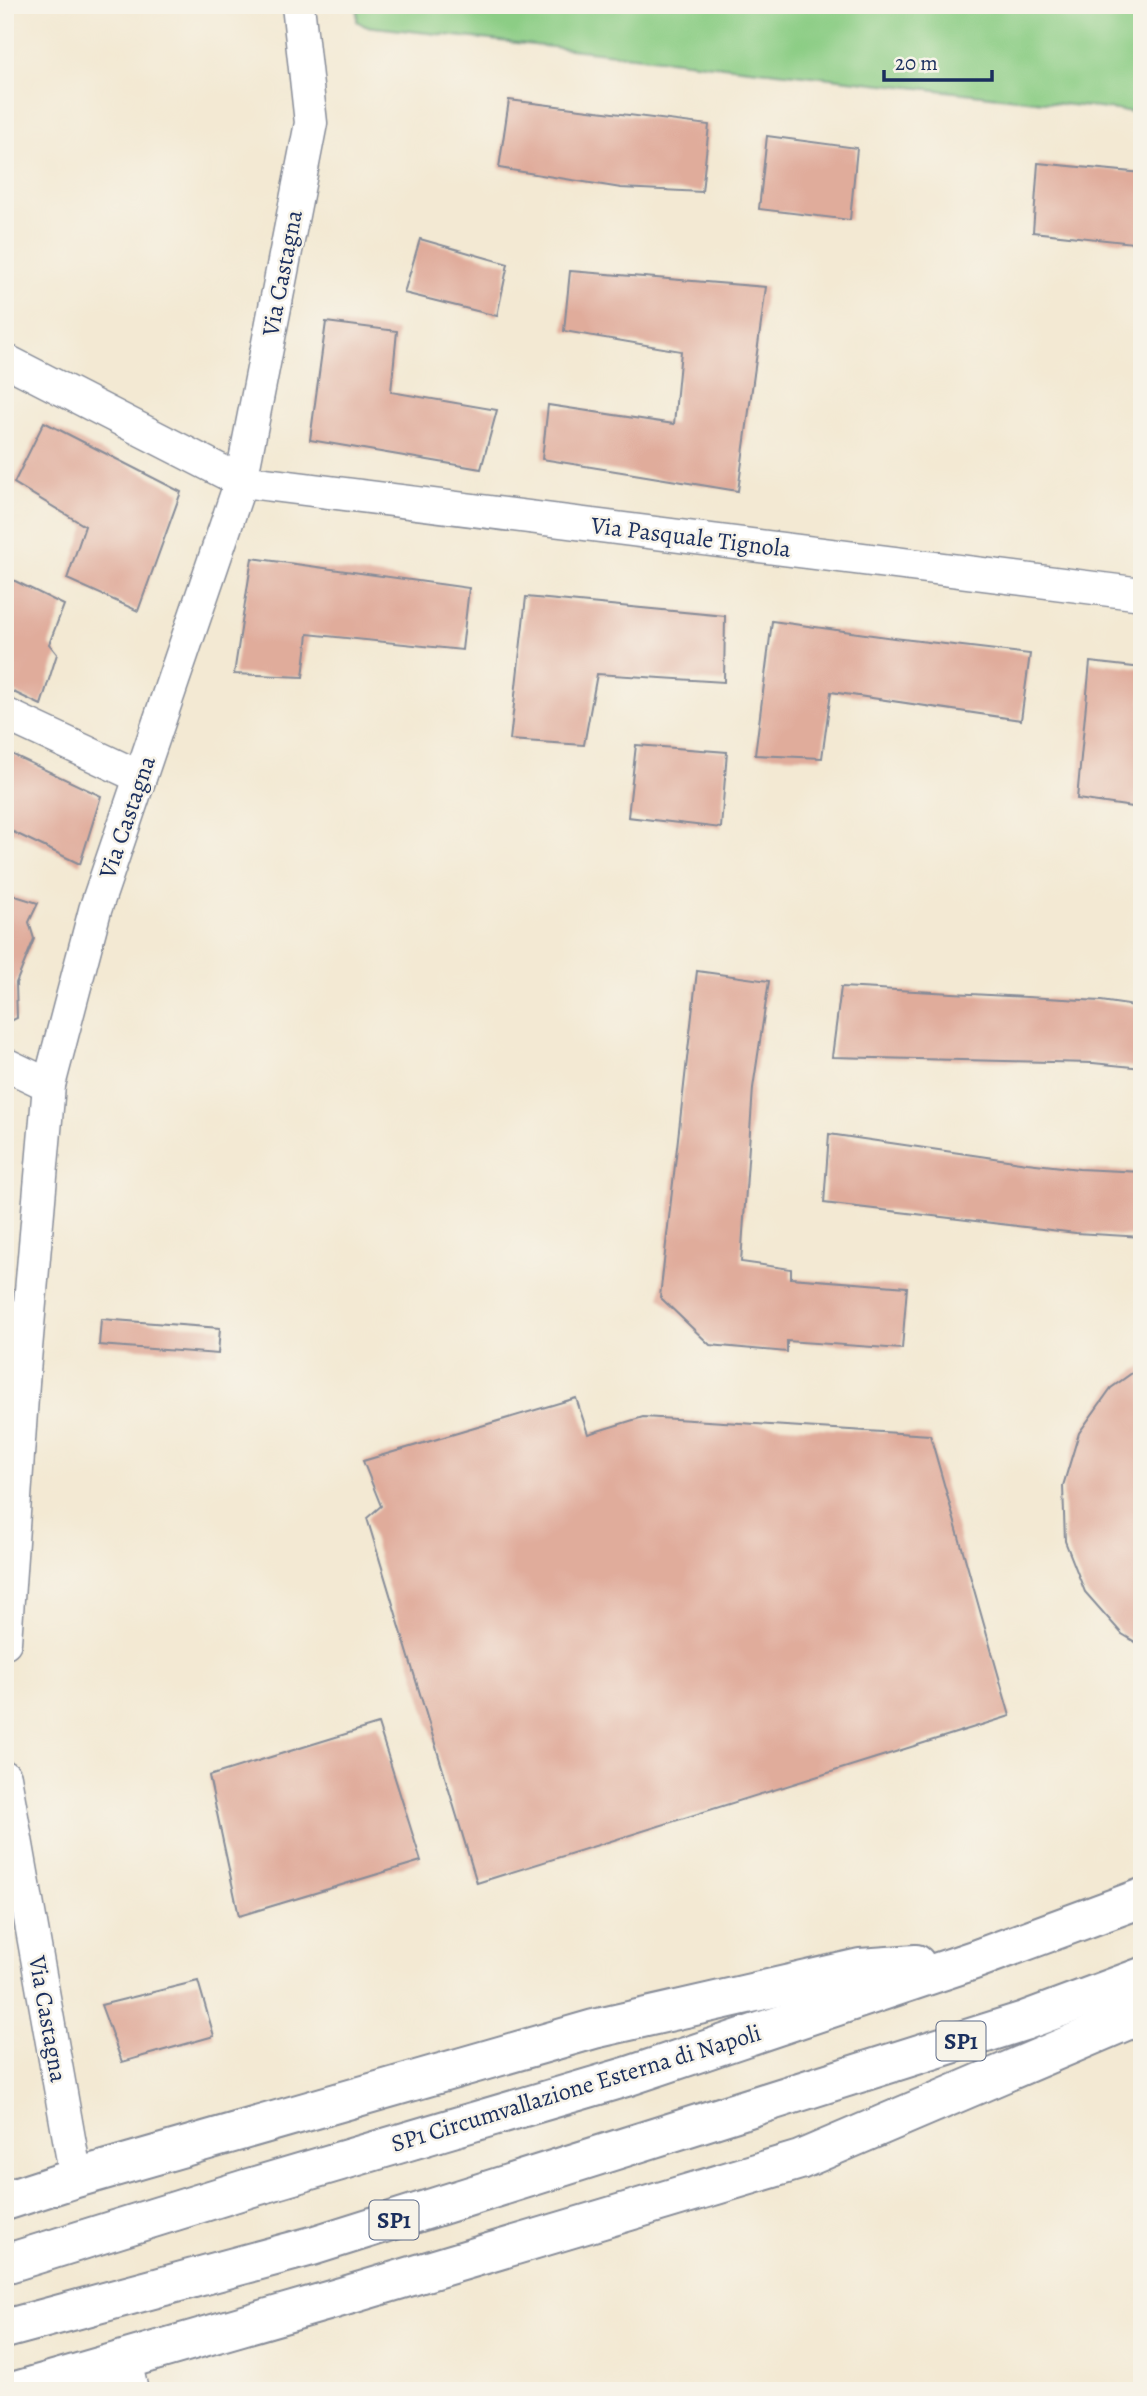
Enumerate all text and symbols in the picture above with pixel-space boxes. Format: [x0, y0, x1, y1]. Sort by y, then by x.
scale bar [884, 38, 993, 82]
text: 20 m [895, 49, 938, 77]
street label: Via Castagna [254, 206, 310, 340]
street label: Via Pasquale Tignola [588, 509, 794, 565]
street label: Via Castagna [91, 751, 163, 884]
street label: Via Castagna [21, 1952, 75, 2085]
street label: SP1 Circumvallazione Esterna di Napoli [387, 2016, 765, 2160]
road number: SP1 [936, 2022, 986, 2060]
road number: SP1 [370, 2200, 418, 2240]

